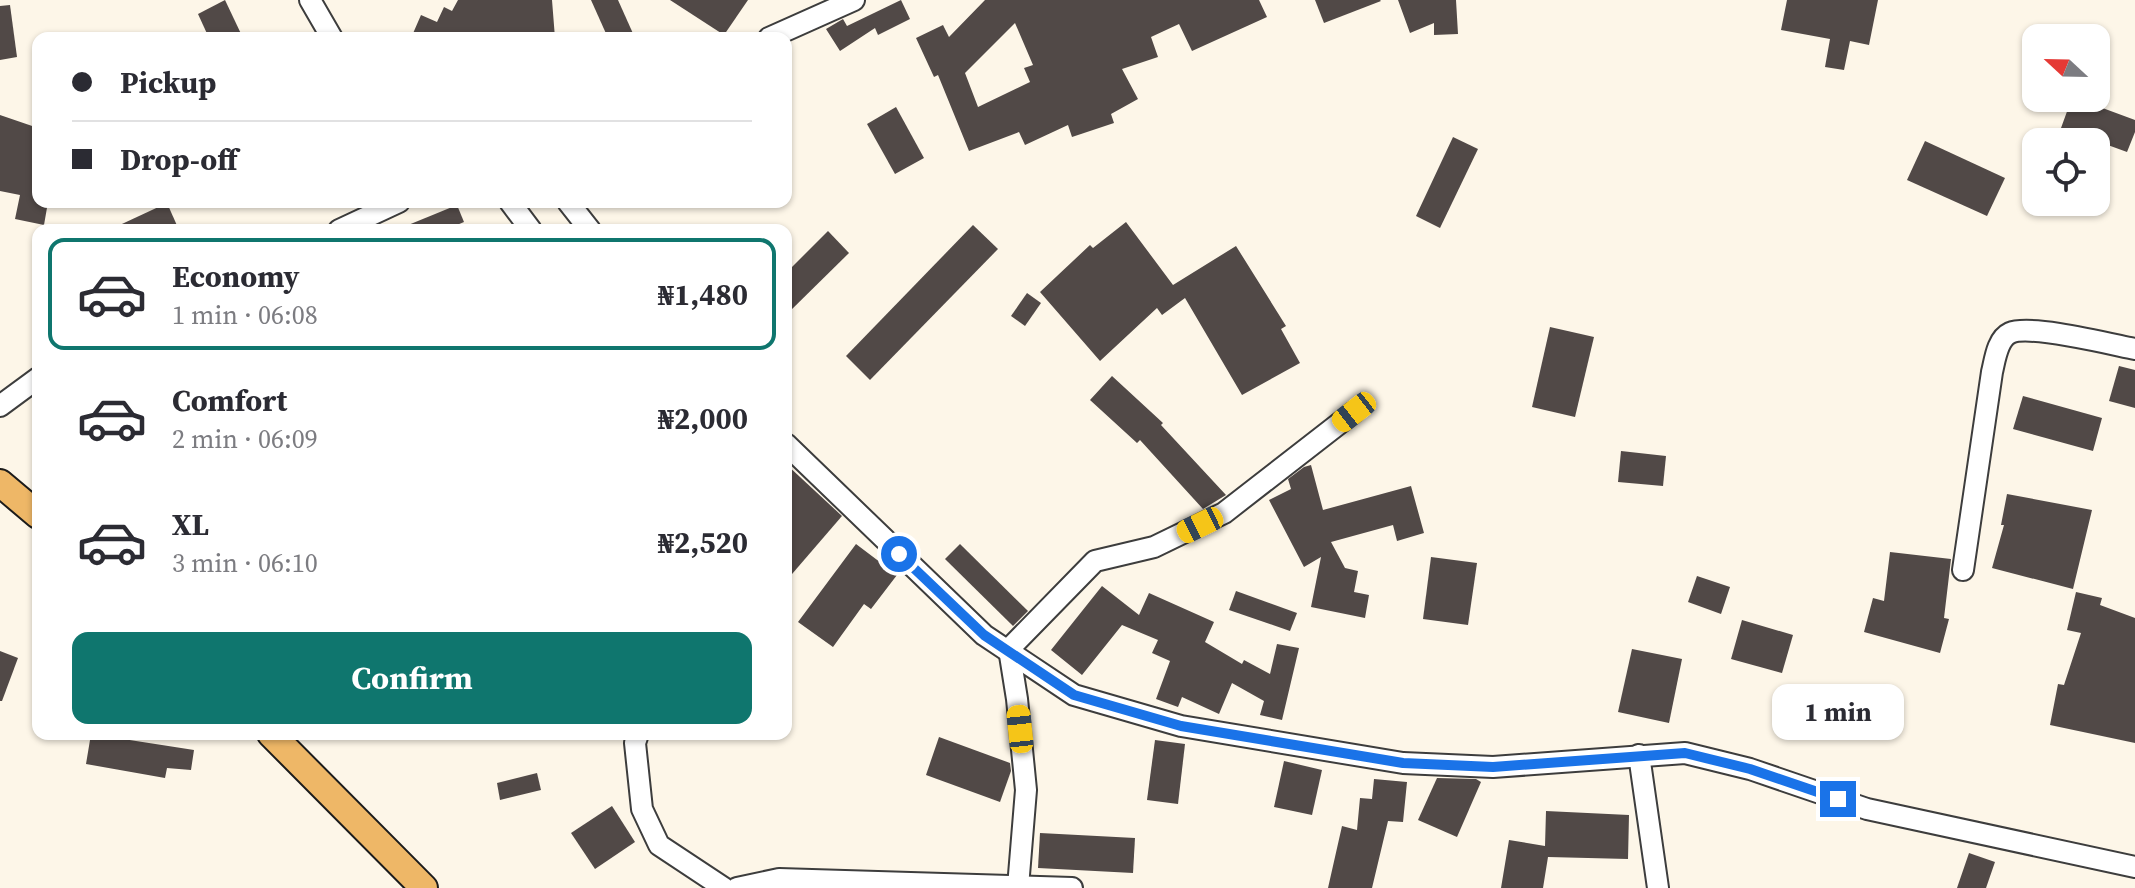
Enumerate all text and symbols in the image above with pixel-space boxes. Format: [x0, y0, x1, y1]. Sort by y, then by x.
north arrow [2022, 24, 2110, 112]
map controls [2022, 24, 2110, 216]
text: Pickup [120, 62, 216, 103]
button: locate [2022, 128, 2110, 216]
text: Drop-off [120, 139, 238, 180]
text: Economy [172, 256, 300, 297]
icon: car [76, 258, 148, 330]
text: ₦1,480 [658, 274, 748, 315]
text: 1 min · 06:08 [172, 297, 318, 333]
text: Comfort [172, 380, 287, 421]
icon: car [76, 382, 148, 454]
car [1328, 388, 1380, 436]
text: ₦2,000 [658, 398, 748, 439]
text: 2 min · 06:09 [172, 421, 318, 457]
text: XL [172, 504, 209, 545]
car [1173, 504, 1227, 546]
icon: car [76, 506, 148, 578]
text: ₦2,520 [658, 522, 748, 563]
route start [881, 536, 917, 572]
text: 3 min · 06:10 [172, 545, 318, 581]
button: Confirm [72, 632, 752, 724]
callout: 1 min [1772, 683, 1904, 739]
text: 1 min [1804, 694, 1872, 730]
car [1006, 704, 1034, 754]
route end [1820, 781, 1856, 817]

